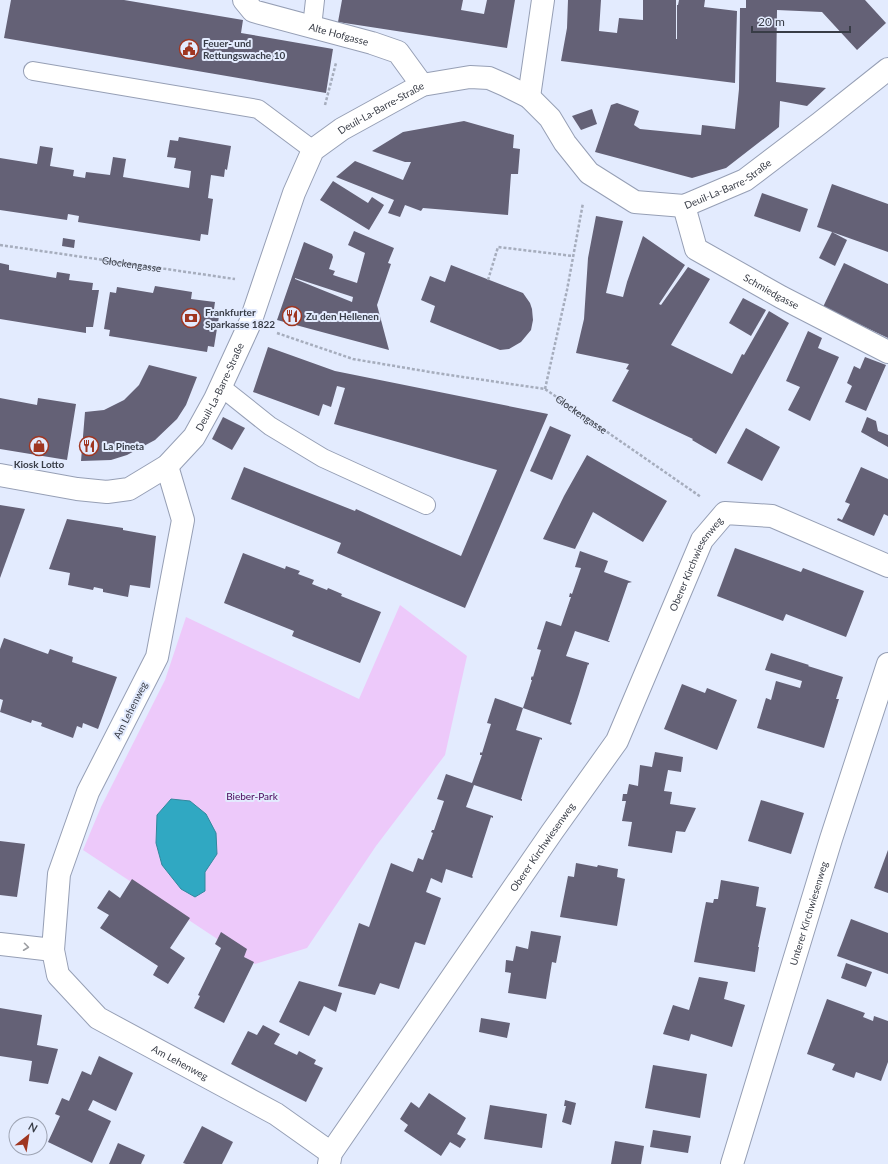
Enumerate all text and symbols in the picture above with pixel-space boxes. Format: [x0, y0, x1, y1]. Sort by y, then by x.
scale bar [752, 8, 850, 34]
text: 20 m [758, 14, 785, 29]
street label: Alte Hofgasse [308, 20, 370, 48]
place label: Feuer- und Rettungswache 10 [203, 37, 285, 61]
public building icon: Feuer- und Rettungswache 10 [178, 38, 200, 60]
street label: Deuil-La-Barre-Straße [335, 79, 426, 136]
street label: Deuil-La-Barre-Straße [682, 156, 773, 211]
street label: Glockengasse [101, 254, 162, 274]
street label: Schmiedgasse [741, 271, 801, 311]
restaurant icon: Zu den Hellenen [281, 305, 303, 327]
place label: Frankfurter Sparkasse 1822 [205, 306, 275, 330]
bank icon: Frankfurter Sparkasse 1822 [180, 307, 202, 329]
place label: Zu den Hellenen [306, 310, 379, 322]
street label: Deuil-La-Barre-Straße [193, 341, 246, 433]
street label: Glockengasse [553, 392, 610, 436]
shop icon: Kiosk Lotto [28, 435, 50, 457]
restaurant icon: La Pineta [78, 435, 100, 457]
place label: La Pineta [103, 440, 144, 452]
place label: Kiosk Lotto [14, 458, 65, 470]
street label: Oberer Kirchwiesenweg [667, 514, 725, 613]
street label: Am Lehenweg [111, 680, 149, 740]
park label: Bieber-Park [226, 790, 279, 802]
street label: Oberer Kirchwiesenweg [507, 800, 577, 894]
street label: Unterer Kirchwiesenweg [787, 860, 830, 967]
one-way arrow [23, 942, 30, 951]
street label: Am Lehenweg [150, 1042, 210, 1082]
north arrow [8, 1116, 48, 1156]
text: N [26, 1119, 40, 1135]

